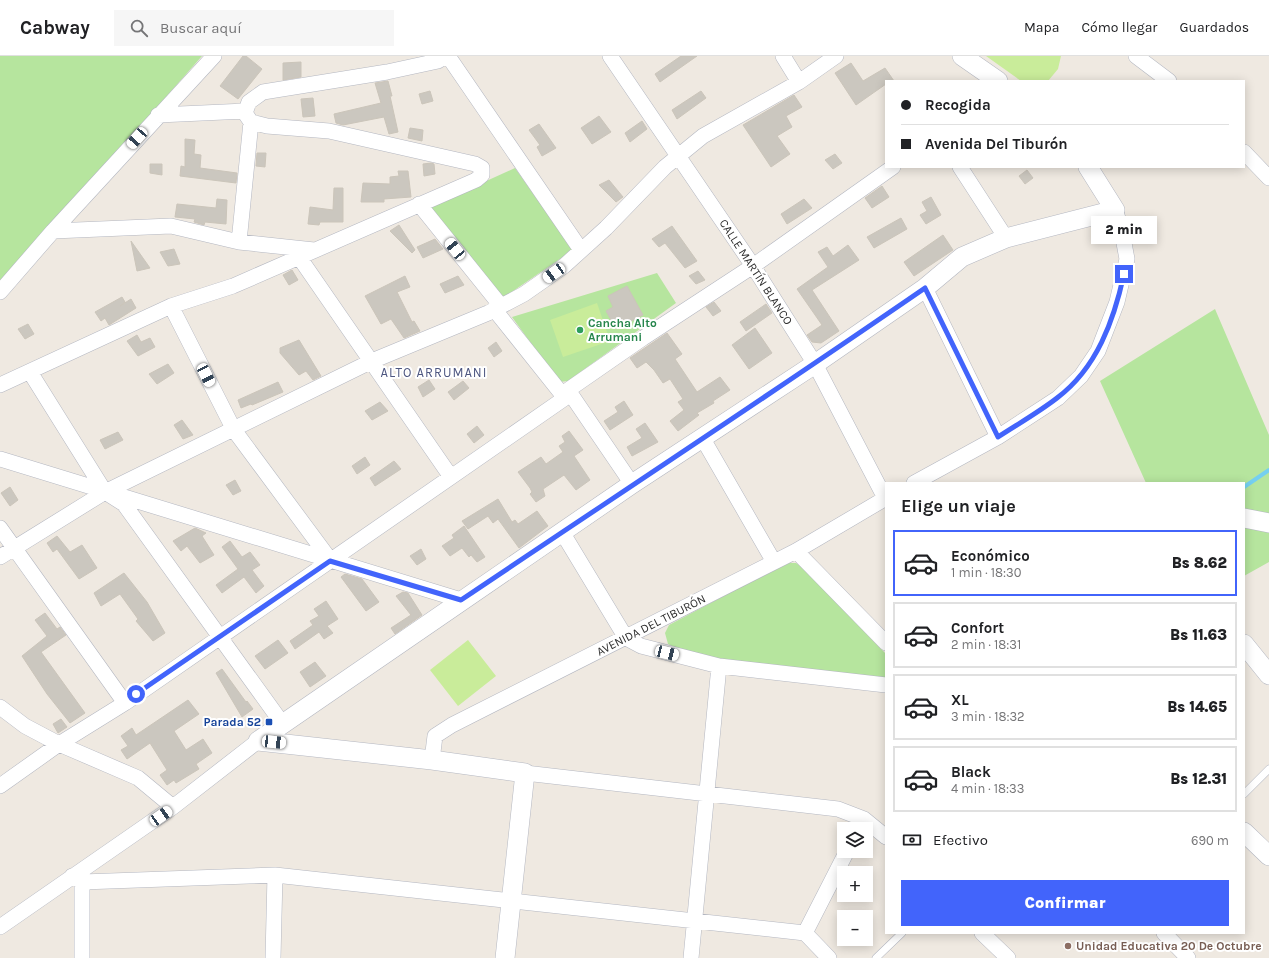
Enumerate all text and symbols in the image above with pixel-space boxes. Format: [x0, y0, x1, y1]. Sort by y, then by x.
search box [114, 10, 394, 46]
text: Cabway [20, 17, 90, 39]
icon: search [128, 17, 150, 39]
text: Buscar aquí [160, 19, 242, 37]
text: Mapa [1024, 19, 1059, 36]
text: Cómo llegar [1081, 19, 1157, 36]
text: Guardados [1179, 19, 1249, 36]
text: Recogida [925, 96, 991, 114]
car [125, 125, 149, 151]
text: Avenida Del Tiburón [925, 135, 1068, 153]
street label: CALLE MARTÍN BLANCO [717, 216, 796, 328]
callout: 2 min [1091, 216, 1157, 244]
text: 2 min [1105, 222, 1143, 237]
car [443, 236, 467, 262]
car [541, 261, 567, 285]
route end [1115, 265, 1133, 283]
place label: Cancha Alto Arrumani [588, 316, 657, 344]
marker: Cancha Alto Arrumani [575, 325, 585, 335]
car [195, 362, 217, 388]
district label: ALTO ARRUMANI [381, 365, 487, 380]
text: Elige un viaje [901, 495, 1016, 517]
icon: car [903, 545, 939, 581]
text: Económico [951, 547, 1030, 565]
text: Bs 8.62 [1172, 554, 1227, 572]
text: 1 min · 18:30 [951, 565, 1021, 580]
street label: AVENIDA DEL TIBURÓN [594, 591, 708, 659]
icon: car [903, 617, 939, 653]
text: Confort [951, 619, 1004, 637]
text: Bs 11.63 [1170, 626, 1227, 644]
text: 2 min · 18:31 [951, 637, 1021, 652]
car [654, 644, 680, 662]
route start [127, 685, 145, 703]
icon: car [903, 689, 939, 725]
text: XL [951, 691, 969, 709]
text: Bs 14.65 [1167, 698, 1227, 716]
text: 3 min · 18:32 [951, 709, 1025, 724]
place label: Parada 52 [204, 715, 261, 729]
marker: Parada 52 [264, 717, 274, 727]
car [261, 735, 287, 749]
icon: car [903, 761, 939, 797]
text: Black [951, 763, 991, 781]
text: Bs 12.31 [1170, 770, 1227, 788]
text: 4 min · 18:33 [951, 781, 1024, 796]
car [148, 804, 174, 828]
map controls [837, 822, 873, 946]
button: layers [837, 822, 873, 858]
icon: cash [901, 829, 923, 851]
text: Efectivo [933, 831, 988, 849]
text: 690 m [1191, 833, 1229, 848]
button: + [837, 866, 873, 902]
button: Confirmar [901, 880, 1229, 926]
button: − [837, 910, 873, 946]
place label: Unidad Educativa 20 De Octubre [1076, 939, 1262, 953]
marker: Unidad Educativa 20 De Octubre [1063, 941, 1073, 951]

